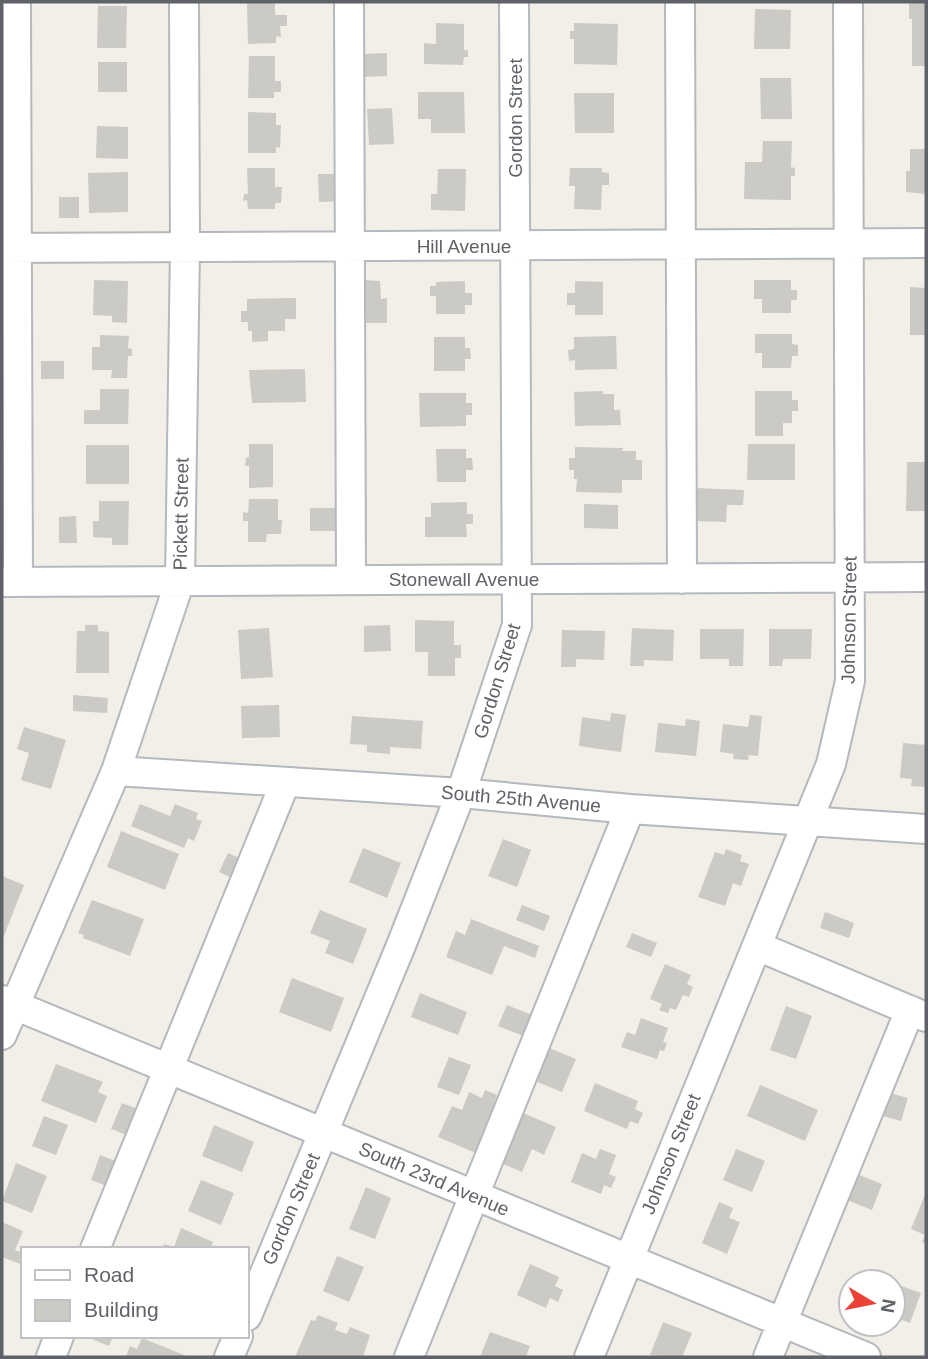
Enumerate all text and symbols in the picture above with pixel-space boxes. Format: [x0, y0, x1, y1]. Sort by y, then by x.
street label: Gordon Street [505, 58, 526, 178]
street label: Hill Avenue [417, 236, 511, 257]
street label: Pickett Street [170, 457, 192, 571]
street label: Johnson Street [837, 555, 861, 684]
street label: Stonewall Avenue [389, 569, 539, 590]
street label: Gordon Street [470, 620, 525, 741]
street label: South 25th Avenue [440, 782, 602, 816]
street label: Johnson Street [637, 1090, 705, 1217]
street label: South 23rd Avenue [356, 1138, 512, 1220]
street label: Gordon Street [258, 1149, 324, 1268]
legend [21, 1247, 248, 1338]
text: Road [84, 1263, 134, 1286]
north arrow [837, 1268, 907, 1338]
text: N [877, 1297, 900, 1314]
text: Building [84, 1298, 159, 1321]

